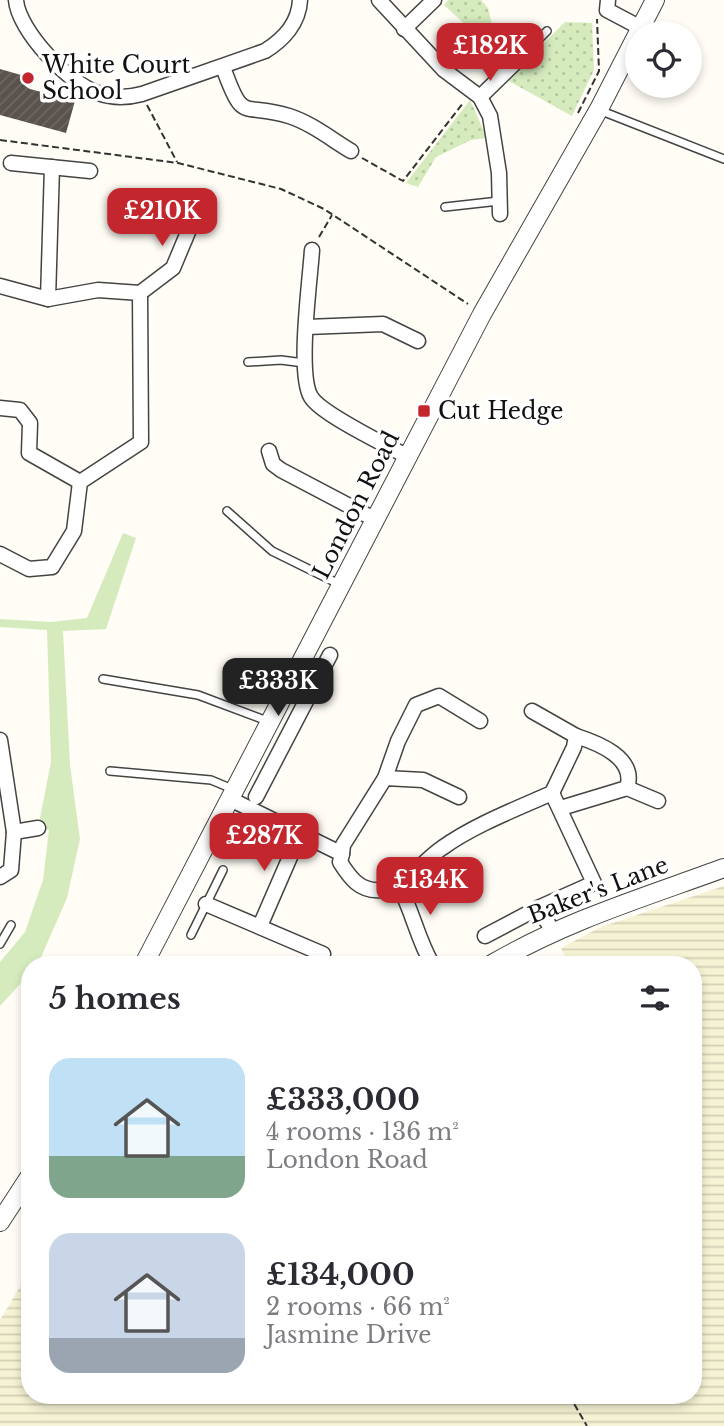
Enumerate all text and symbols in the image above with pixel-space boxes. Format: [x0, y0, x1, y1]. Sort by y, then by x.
map controls [625, 21, 702, 98]
button: locate [625, 21, 702, 98]
pin: £182K [441, 24, 539, 83]
text: £182K [453, 32, 527, 60]
place label: White Court School [41, 51, 190, 105]
marker: White Court School [20, 70, 36, 86]
pin: £210K [113, 188, 211, 248]
text: £210K [123, 197, 201, 225]
place label: Cut Hedge [438, 397, 563, 425]
marker: Cut Hedge [416, 403, 432, 419]
street label: London Road [307, 427, 405, 583]
pin: £333K [229, 658, 327, 718]
text: £333K [238, 667, 318, 695]
pin: £287K [215, 814, 313, 873]
text: £287K [226, 822, 302, 850]
street label: Baker's Lane [524, 850, 672, 930]
pin: £134K [381, 858, 479, 917]
text: £134K [392, 866, 468, 894]
icon: filters [636, 979, 674, 1017]
text: 5 homes [49, 980, 181, 1017]
text: £333,000 [266, 1081, 420, 1118]
icon: home [105, 1086, 189, 1170]
text: 4 rooms · 136 m² [266, 1118, 459, 1146]
text: London Road [266, 1146, 428, 1174]
text: £134,000 [266, 1256, 415, 1293]
icon: home [105, 1261, 189, 1345]
text: 2 rooms · 66 m² [266, 1293, 450, 1321]
text: Jasmine Drive [266, 1321, 431, 1349]

